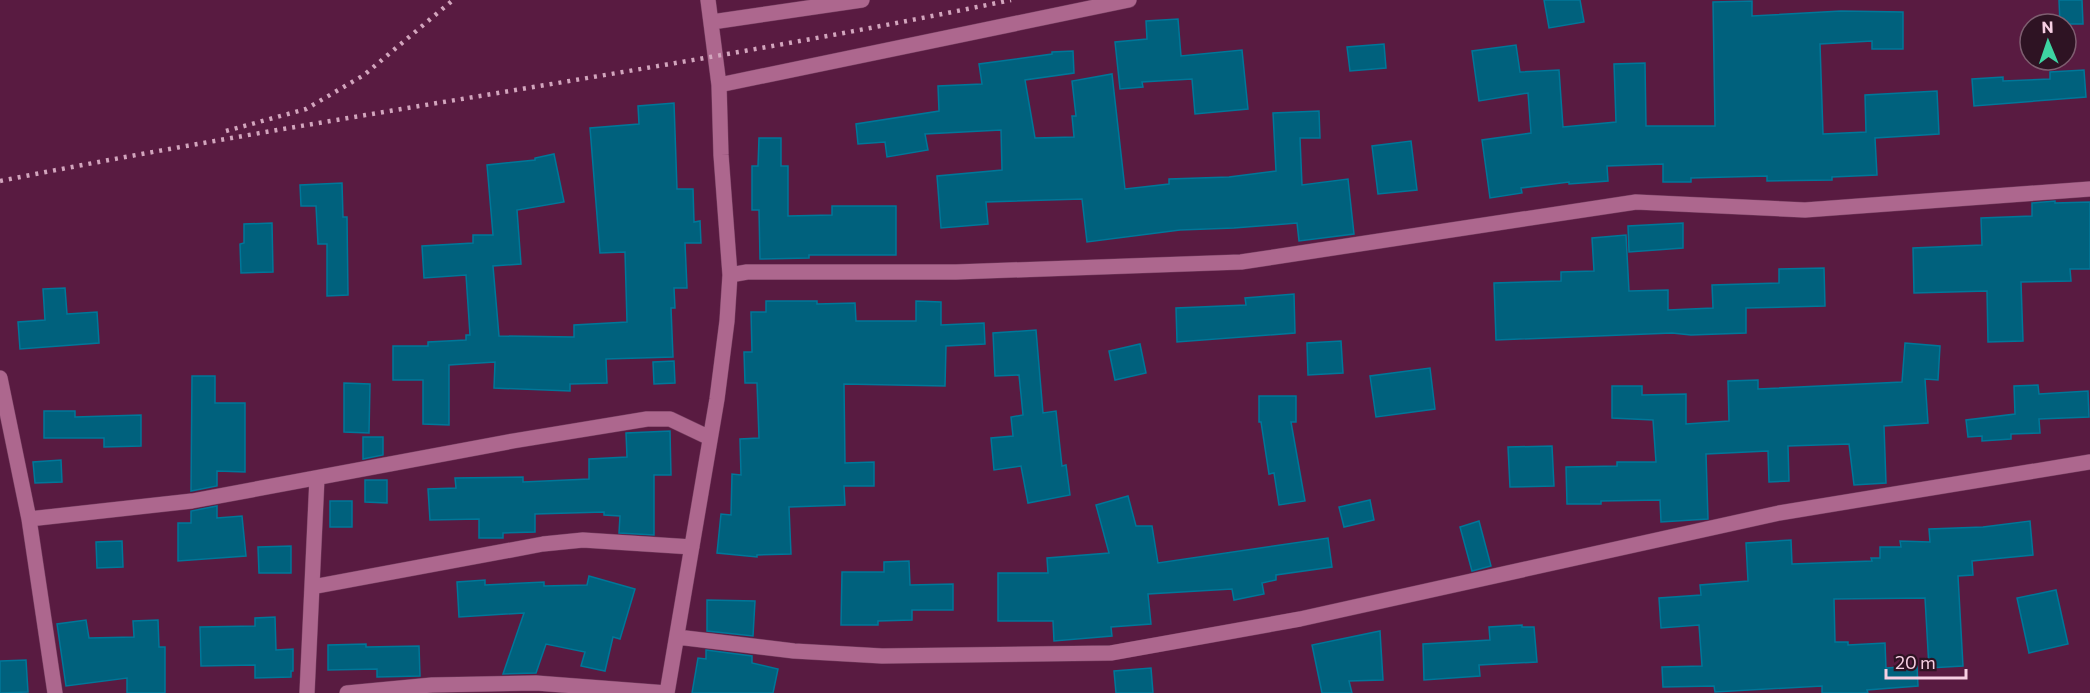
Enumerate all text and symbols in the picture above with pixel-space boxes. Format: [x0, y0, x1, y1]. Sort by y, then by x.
north arrow [2018, 12, 2078, 72]
text: N [2041, 17, 2054, 36]
scale bar [1886, 642, 1966, 680]
text: 20 m [1895, 651, 1936, 673]

